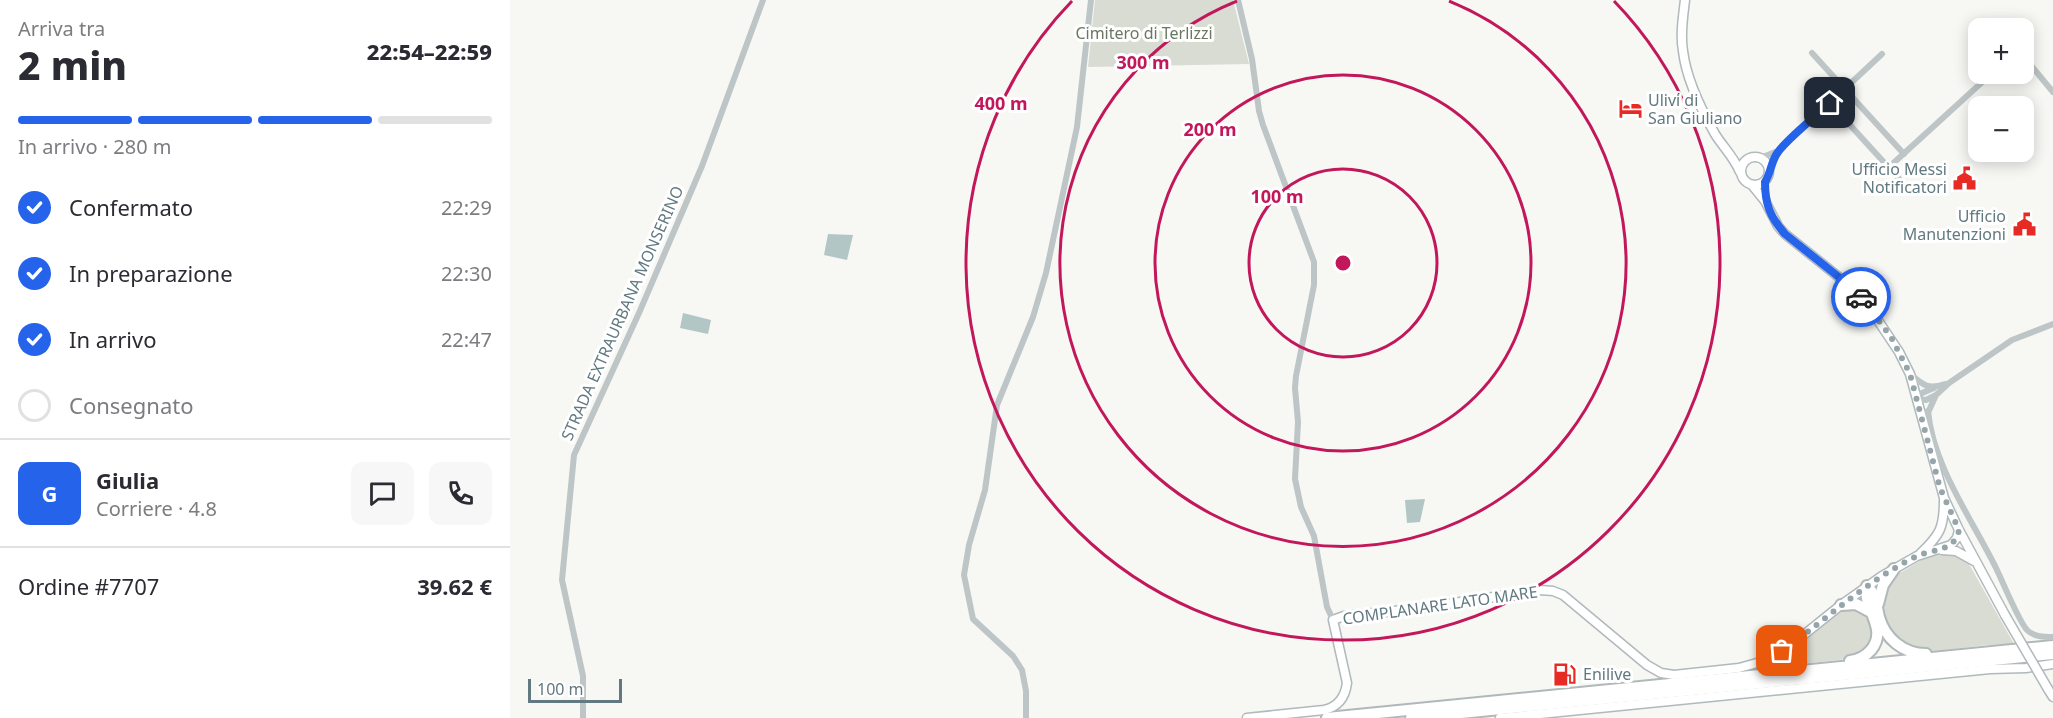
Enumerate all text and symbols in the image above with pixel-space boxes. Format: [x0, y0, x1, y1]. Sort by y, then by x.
text: Arriva tra [18, 15, 105, 42]
map controls [1968, 18, 2034, 162]
button: + [1968, 18, 2034, 84]
park label: Cimitero di Terlizzi [1075, 22, 1213, 44]
text: 22:54–22:59 [367, 36, 492, 66]
text: 2 min [18, 38, 127, 91]
text: 300 m [1116, 50, 1170, 74]
pin [1804, 77, 1855, 128]
icon: home [1813, 86, 1846, 119]
place label: Ulivi di San Giuliano [1648, 89, 1742, 129]
text: 400 m [974, 91, 1028, 115]
hotel icon: Ulivi di San Giuliano [1617, 96, 1643, 122]
button: − [1968, 96, 2034, 162]
text: 200 m [1183, 117, 1237, 141]
text: In arrivo · 280 m [18, 133, 171, 160]
place label: Ufficio Messi Notificatori [1852, 158, 1947, 198]
public building icon: Ufficio Messi Notificatori [1952, 165, 1978, 191]
street label: STRADA EXTRAURBANA MONSERINO [556, 182, 688, 444]
text: 100 m [1250, 184, 1304, 208]
icon: check [18, 191, 51, 224]
text: Confermato [69, 192, 193, 222]
text: 22:29 [441, 194, 492, 221]
place label: Ufficio Manutenzioni [1903, 205, 2006, 245]
public building icon: Ufficio Manutenzioni [2011, 212, 2037, 238]
centre of rings [1333, 253, 1353, 273]
icon: check [18, 257, 51, 290]
text: In preparazione [69, 258, 233, 288]
text: 22:30 [441, 260, 492, 287]
courier [1831, 267, 1891, 327]
icon: car [1845, 281, 1878, 314]
icon: check [18, 323, 51, 356]
text: In arrivo [69, 324, 156, 354]
text: 22:47 [441, 326, 492, 353]
text: Consegnato [69, 390, 193, 420]
button: chat [351, 462, 414, 525]
button: phone [429, 462, 492, 525]
text: Giulia [96, 465, 159, 495]
text: G [42, 478, 57, 508]
text: Corriere · 4.8 [96, 495, 217, 522]
text: Ordine #7707 [18, 571, 159, 601]
text: 39.62 € [417, 571, 492, 601]
street label: COMPLANARE LATO MARE [1341, 580, 1539, 630]
pin [1756, 625, 1807, 676]
icon: bag [1765, 634, 1798, 667]
fuel station icon: Enilive [1552, 661, 1578, 687]
place label: Enilive [1583, 663, 1631, 685]
scale bar [528, 676, 622, 704]
text: 100 m [537, 678, 584, 700]

